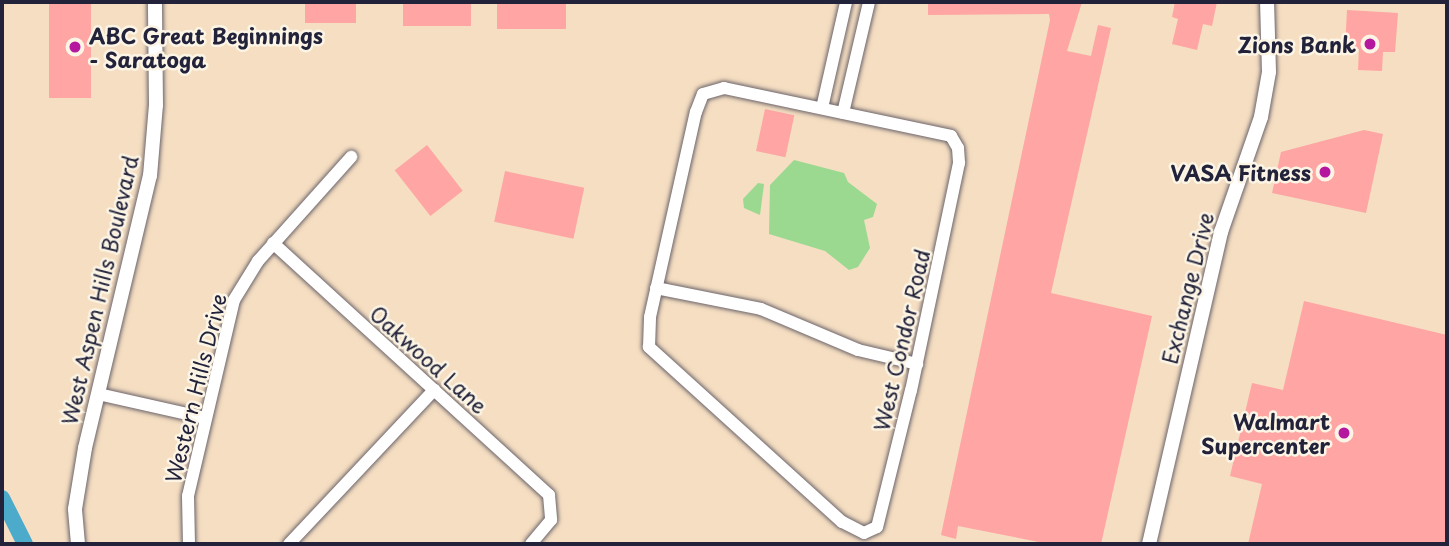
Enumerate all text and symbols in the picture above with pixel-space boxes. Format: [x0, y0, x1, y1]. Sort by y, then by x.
place label: ABC Great Beginnings - Saratoga [89, 22, 323, 72]
place label: Zions Bank [1238, 31, 1356, 57]
marker: Zions Bank [1362, 36, 1378, 52]
marker: ABC Great Beginnings - Saratoga [67, 39, 83, 55]
street label: West Aspen Hills Boulevard [56, 153, 142, 427]
place label: VASA Fitness [1171, 159, 1311, 185]
marker: VASA Fitness [1317, 164, 1333, 180]
street label: Exchange Drive [1156, 210, 1218, 366]
street label: West Condor Road [868, 246, 934, 434]
street label: Western Hills Drive [159, 291, 231, 485]
street label: Oakwood Lane [365, 300, 493, 418]
place label: Walmart Supercenter [1201, 408, 1330, 458]
marker: Walmart Supercenter [1336, 425, 1352, 441]

